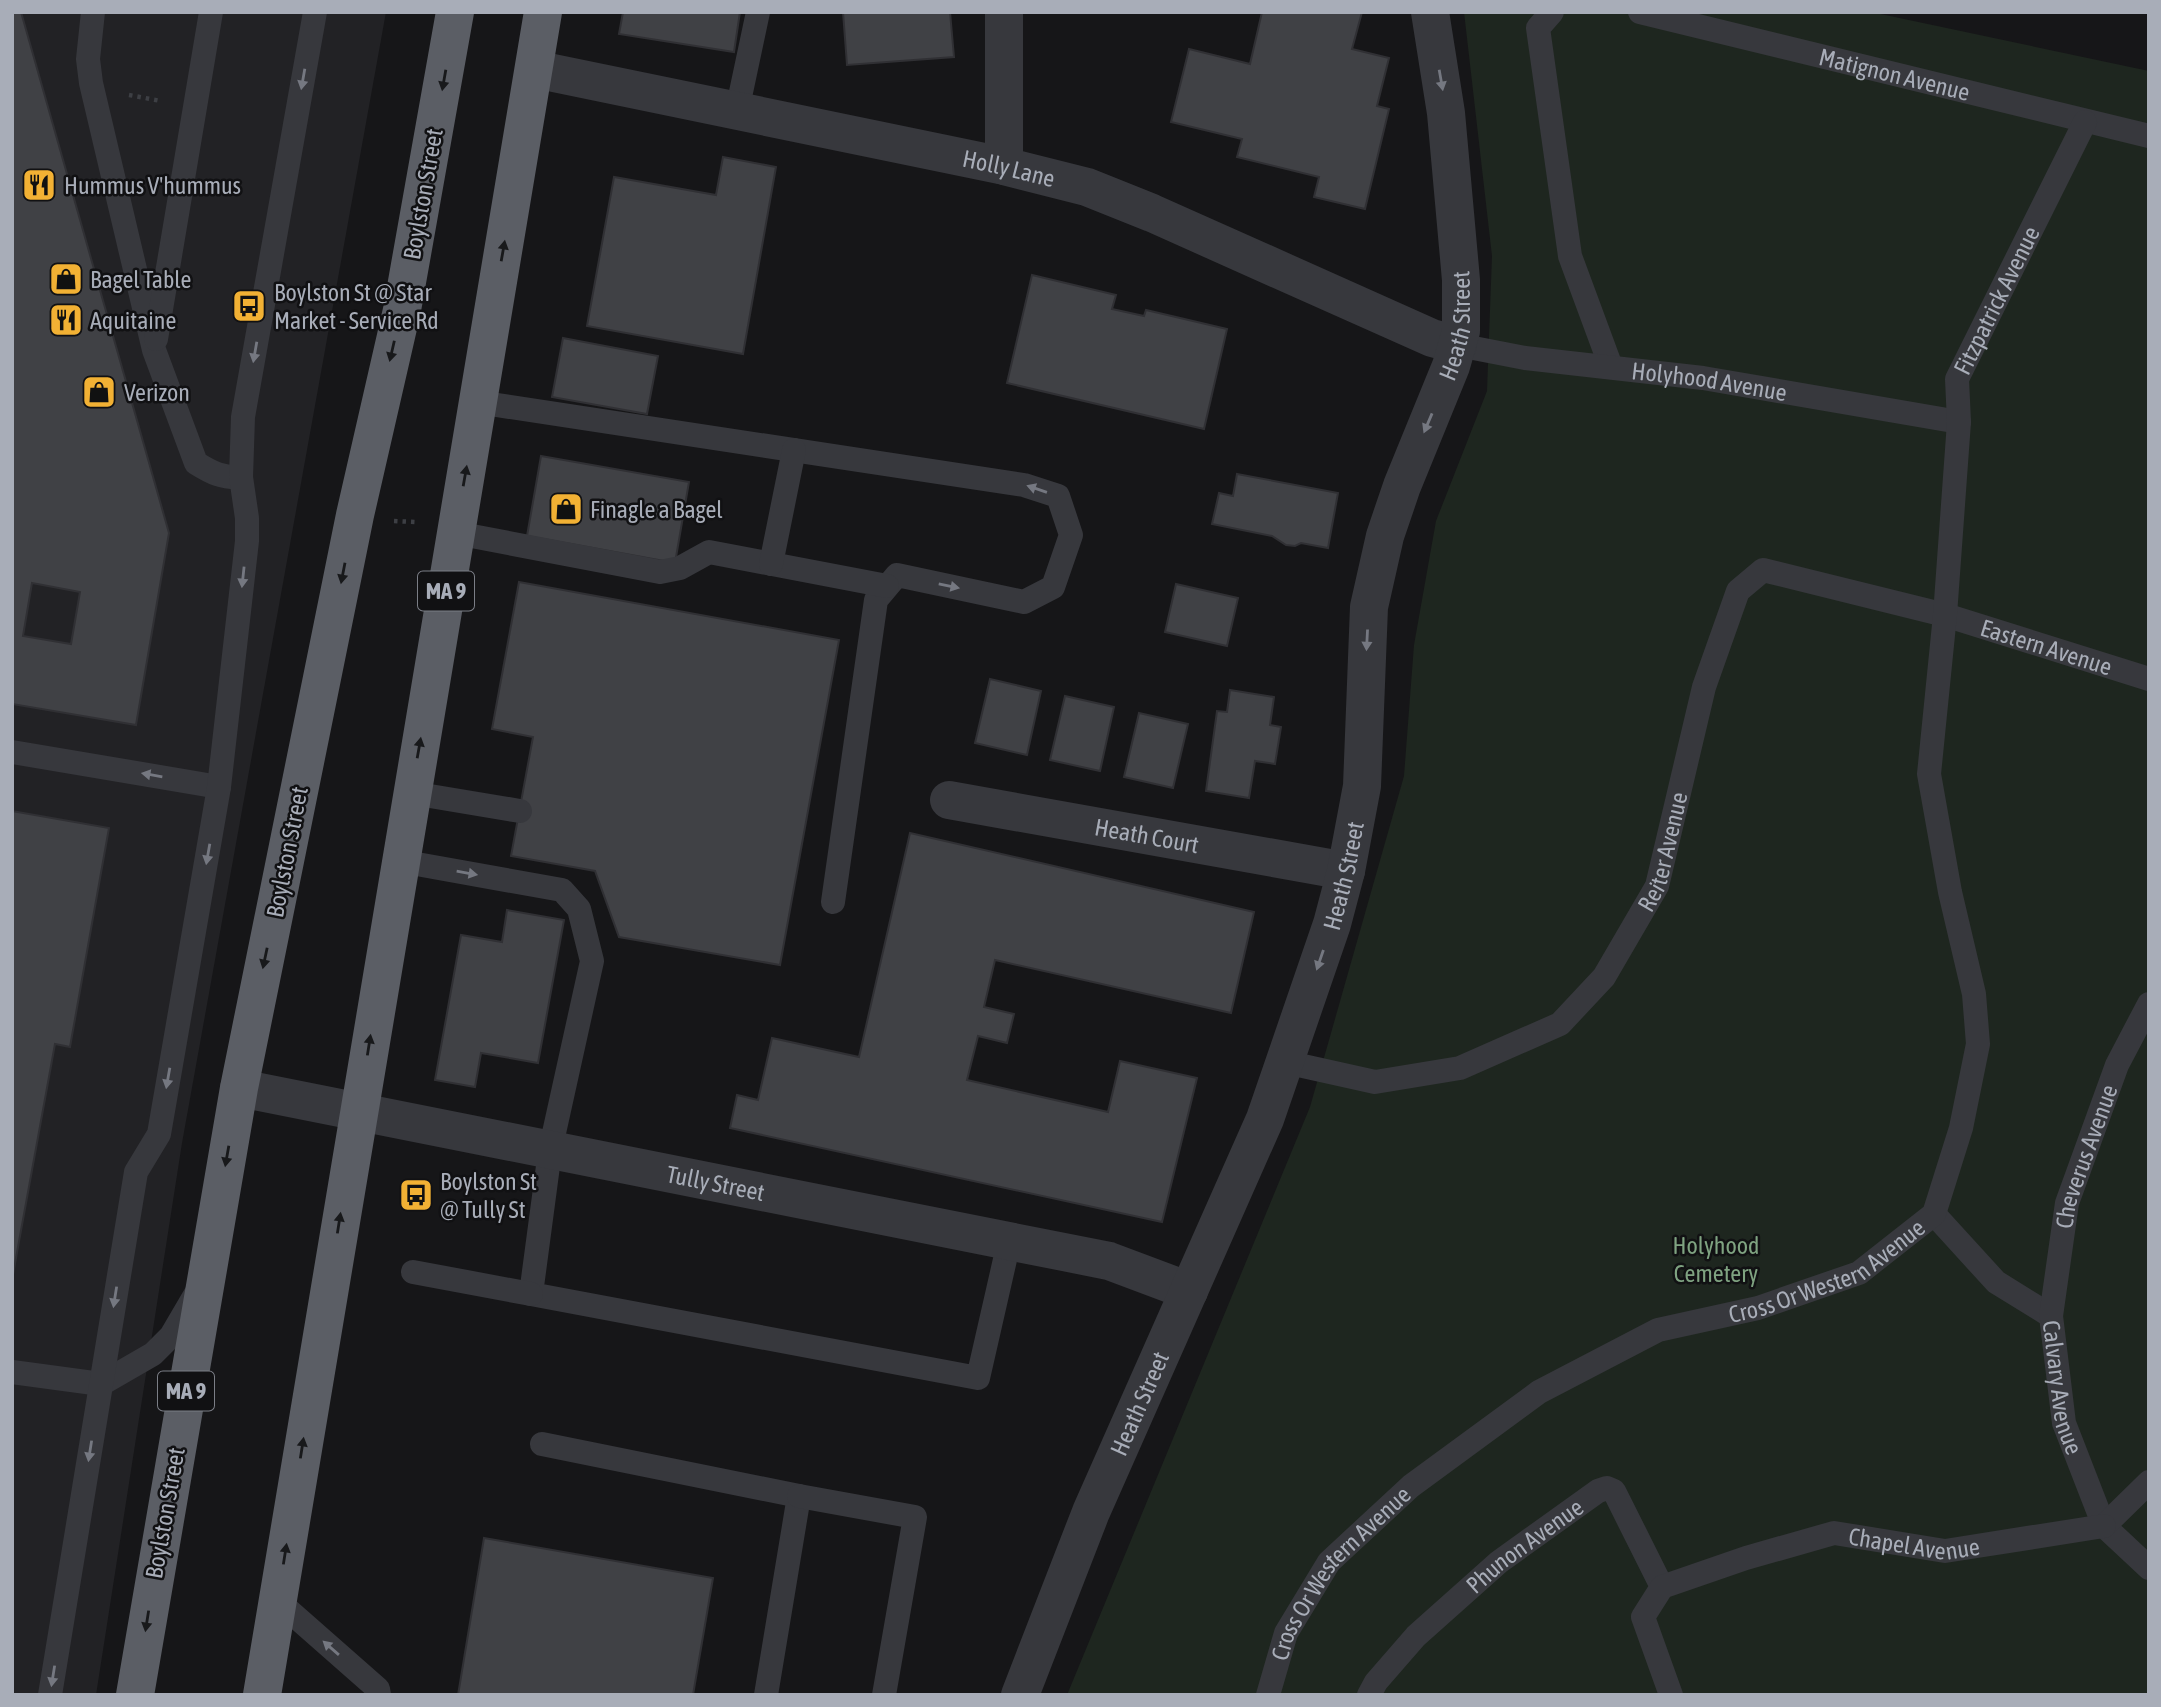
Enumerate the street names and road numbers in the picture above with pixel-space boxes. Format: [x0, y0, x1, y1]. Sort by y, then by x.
street label: Matignon Avenue [1816, 43, 1973, 105]
street label: Boylston Street [398, 126, 448, 262]
street label: Holly Lane [960, 144, 1058, 192]
street label: Fitzpatrick Avenue [1948, 222, 2044, 379]
street label: Heath Street [1433, 270, 1475, 384]
street label: Holyhood Avenue [1630, 357, 1789, 406]
road number: MA 9 [418, 572, 474, 610]
street label: Eastern Avenue [1977, 614, 2115, 680]
street label: Boylston Street [261, 784, 313, 920]
street label: Reiter Avenue [1632, 789, 1692, 916]
street label: Heath Court [1093, 813, 1201, 858]
street label: Heath Street [1318, 819, 1369, 933]
street label: Cheverus Avenue [2050, 1081, 2122, 1230]
street label: Tully Street [664, 1160, 767, 1206]
street label: Cross Or Western Avenue [1726, 1213, 1930, 1328]
street label: Calvary Avenue [2038, 1319, 2088, 1458]
street label: Heath Street [1104, 1347, 1174, 1459]
road number: MA 9 [158, 1372, 214, 1410]
street label: Boylston Street [140, 1445, 190, 1581]
street label: Cross Or Western Avenue [1265, 1480, 1416, 1663]
street label: Phunon Avenue [1460, 1493, 1588, 1598]
street label: Chapel Avenue [1847, 1522, 1982, 1564]

